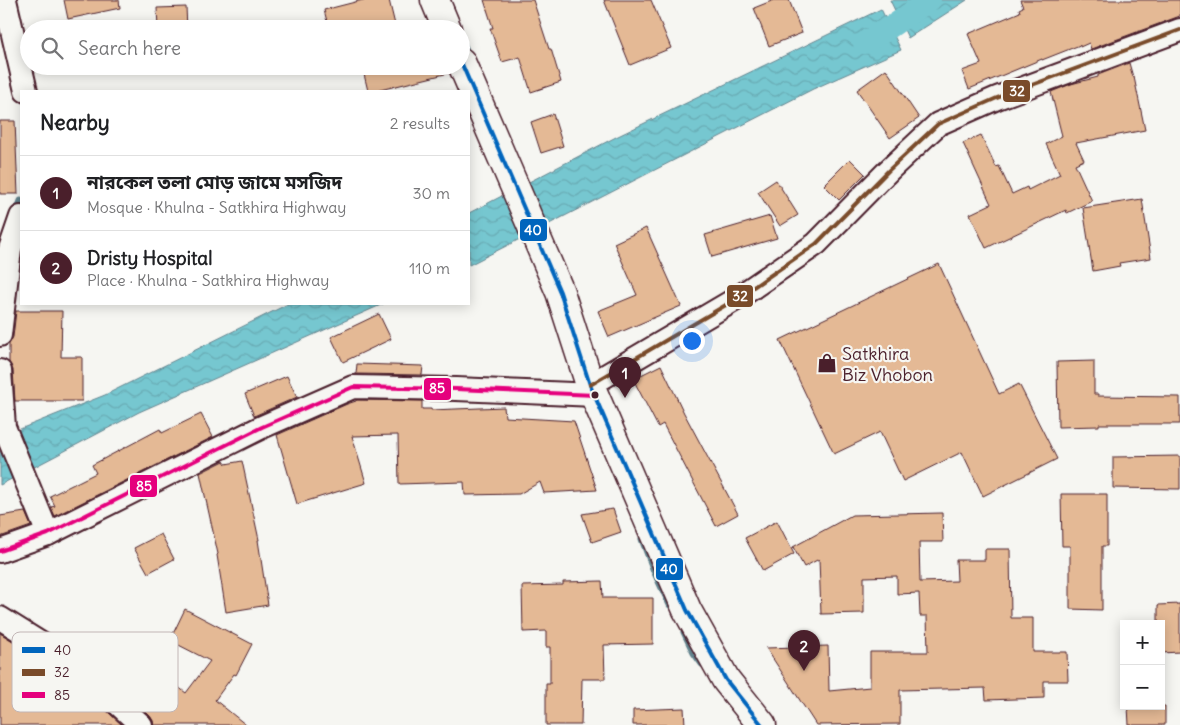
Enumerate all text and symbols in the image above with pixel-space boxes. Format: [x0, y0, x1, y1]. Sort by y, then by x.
search box [20, 20, 470, 75]
icon: search [38, 34, 66, 62]
text: Search here [78, 36, 181, 60]
line badge: 32 [1002, 79, 1031, 103]
text: 32 [1009, 82, 1025, 100]
text: Nearby [40, 109, 110, 136]
text: 2 results [390, 113, 450, 133]
text: নারকেল তলা মোড় জামে মসজিদ [87, 170, 342, 194]
text: 1 [53, 183, 59, 203]
text: 30 m [413, 183, 450, 203]
text: Mosque · Khulna - Satkhira Highway [87, 197, 346, 217]
line badge: 40 [519, 218, 548, 242]
text: 40 [524, 221, 542, 239]
text: Dristy Hospital [87, 246, 212, 270]
text: 2 [52, 258, 60, 278]
text: 110 m [409, 258, 450, 278]
text: Place · Khulna - Satkhira Highway [87, 270, 329, 290]
line badge: 32 [726, 284, 754, 308]
text: 32 [732, 287, 748, 305]
your location [679, 328, 705, 354]
place label: Satkhira Biz Vhobon [842, 342, 933, 386]
shop icon: Satkhira Biz Vhobon [816, 352, 838, 374]
pin: 1 [609, 357, 641, 398]
line badge: 85 [423, 377, 452, 401]
text: 85 [429, 379, 445, 397]
unlabelled marker [590, 390, 600, 400]
line badge: 85 [129, 474, 158, 498]
text: 85 [136, 477, 152, 495]
line badge: 40 [655, 557, 684, 581]
text: 40 [660, 560, 678, 578]
map controls [1120, 620, 1165, 710]
button: + [1120, 620, 1165, 665]
pin: 2 [788, 630, 820, 671]
legend [12, 632, 178, 712]
text: 40 [54, 641, 71, 659]
text: 32 [54, 663, 70, 681]
button: − [1120, 665, 1165, 710]
text: 85 [54, 686, 70, 704]

